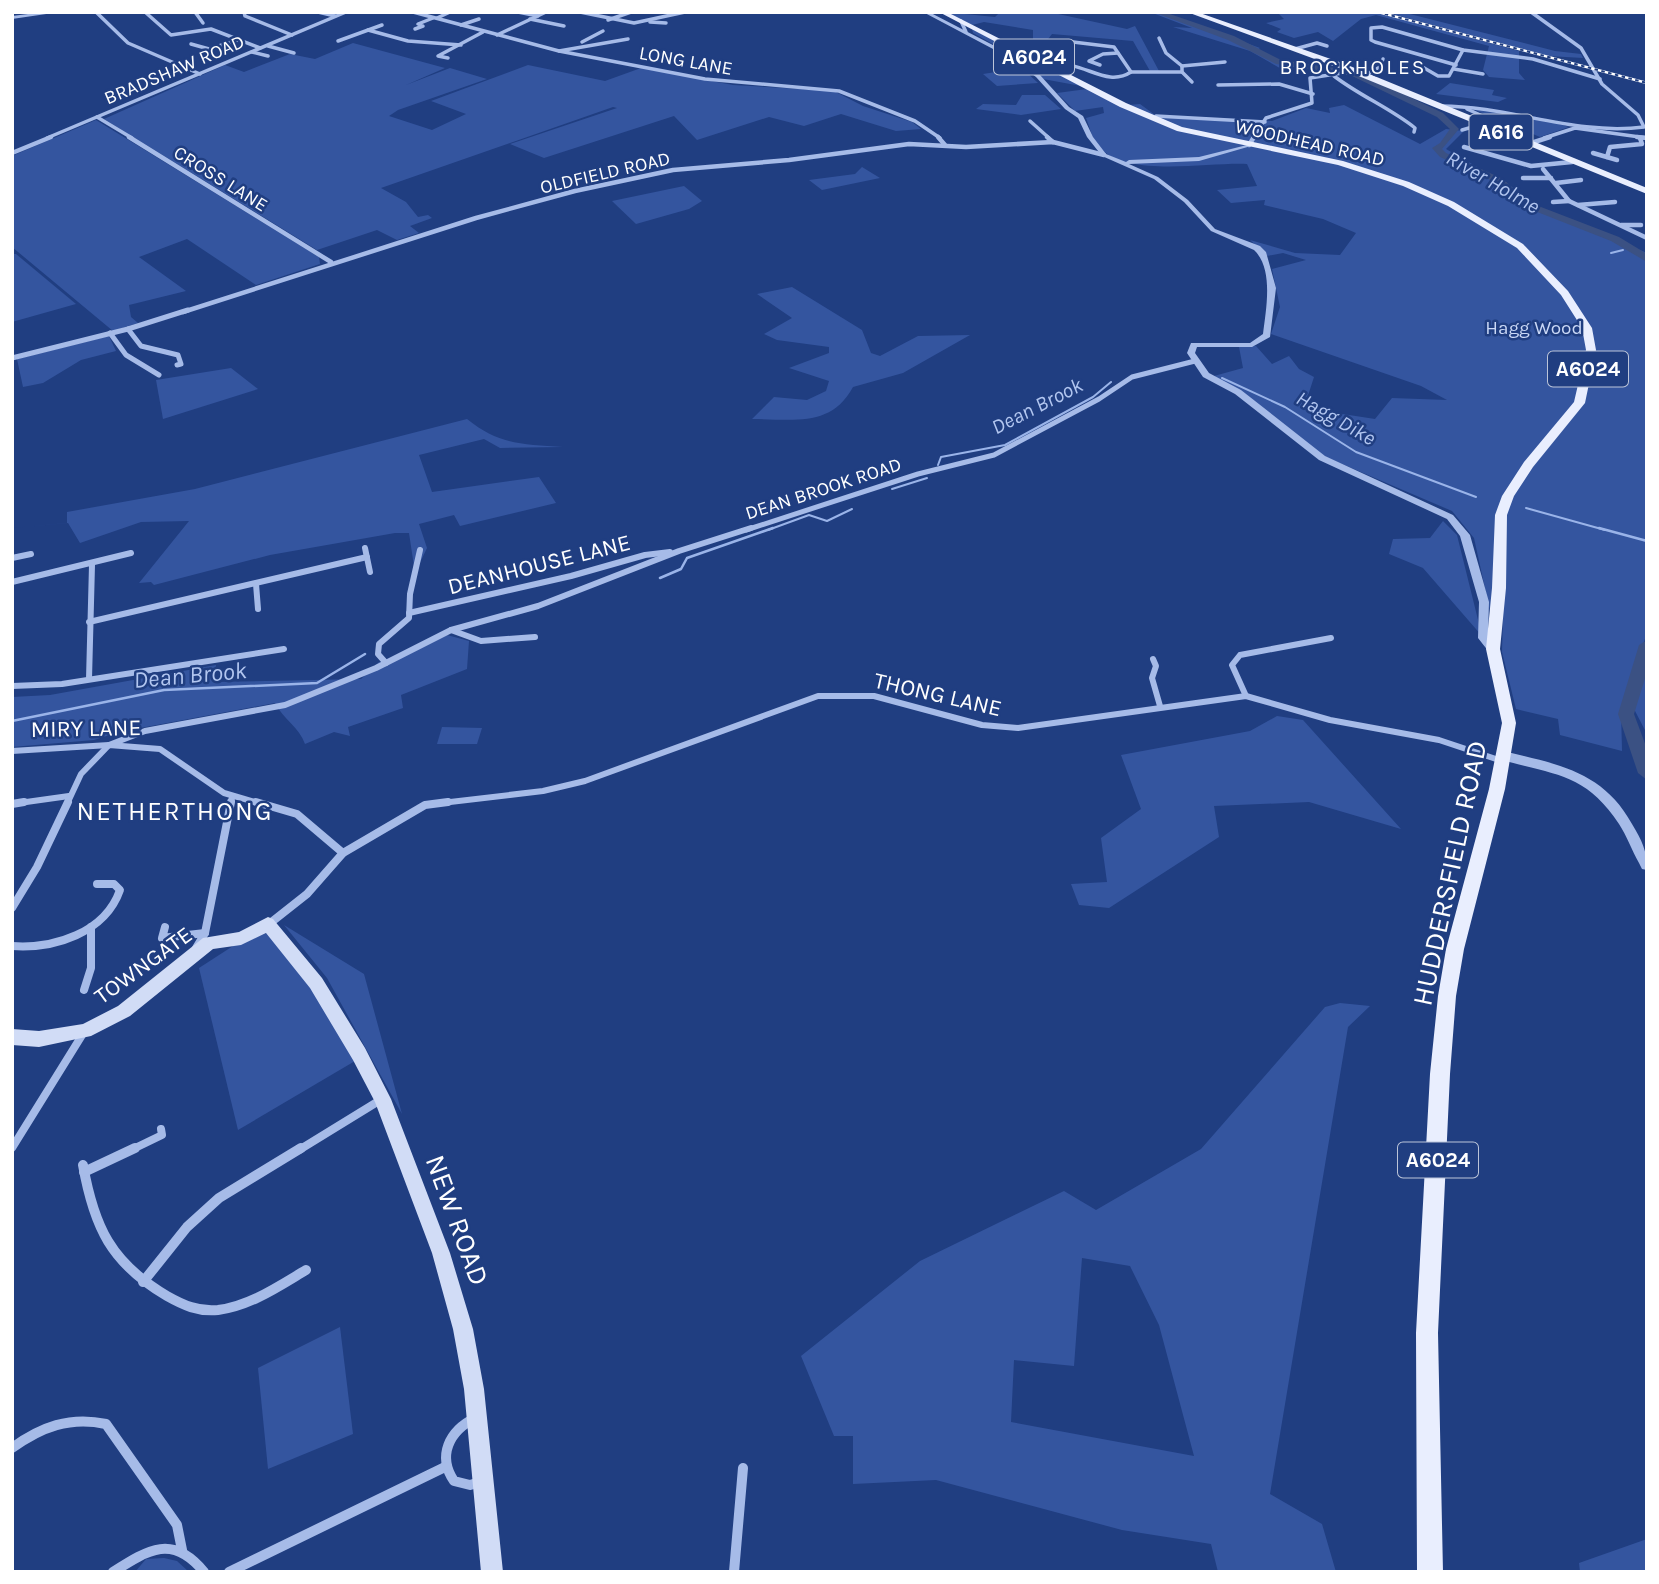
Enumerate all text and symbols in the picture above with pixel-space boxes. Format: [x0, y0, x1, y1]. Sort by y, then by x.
street label: BRADSHAW ROAD [101, 30, 248, 109]
road number: A6024 [994, 40, 1074, 74]
street label: LONG LANE [637, 42, 734, 80]
district label: BROCKHOLES [1279, 55, 1427, 79]
road number: A616 [1470, 114, 1532, 150]
street label: WOODHEAD ROAD [1233, 115, 1387, 171]
street label: CROSS LANE [169, 141, 271, 216]
water label: River Holme [1442, 146, 1544, 218]
street label: OLDFIELD ROAD [538, 147, 672, 199]
park label: Hagg Wood [1485, 317, 1583, 339]
road number: A6024 [1548, 352, 1628, 386]
water label: Dean Brook [987, 373, 1087, 439]
water label: Hagg Dike [1292, 386, 1380, 450]
street label: DEAN BROOK ROAD [742, 453, 904, 525]
street label: DEANHOUSE LANE [445, 529, 633, 600]
water label: Dean Brook [132, 656, 248, 694]
street label: THONG LANE [871, 667, 1004, 722]
street label: MIRY LANE [30, 714, 142, 743]
street label: HUDDERSFIELD ROAD [1405, 738, 1494, 1009]
district label: NETHERTHONG [76, 796, 274, 827]
street label: TOWNGATE [89, 921, 197, 1010]
road number: A6024 [1398, 1142, 1478, 1178]
street label: NEW ROAD [419, 1150, 496, 1290]

